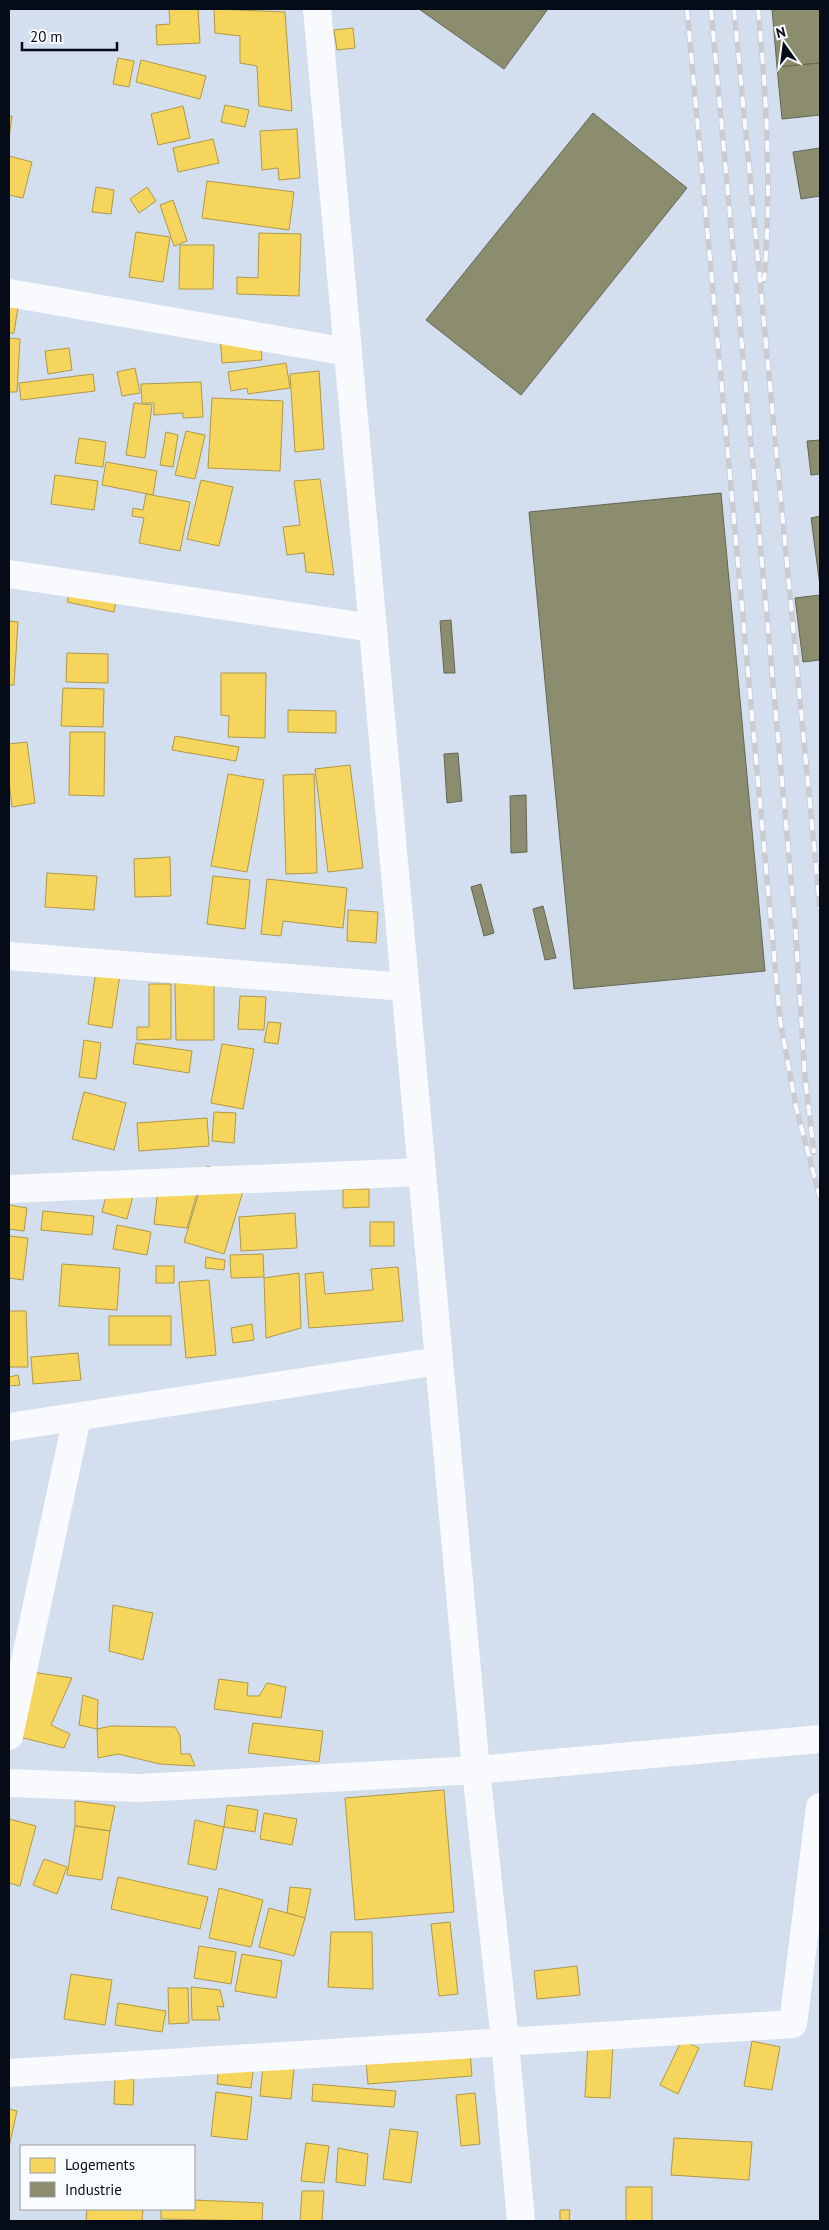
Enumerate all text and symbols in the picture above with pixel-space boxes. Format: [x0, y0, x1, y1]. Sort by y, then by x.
scale bar [22, 20, 118, 52]
north arrow [759, 20, 809, 70]
text: N [774, 23, 787, 42]
text: 20 m [30, 27, 63, 46]
legend [20, 2145, 195, 2210]
text: Logements [65, 2155, 135, 2174]
text: Industrie [65, 2180, 122, 2199]

